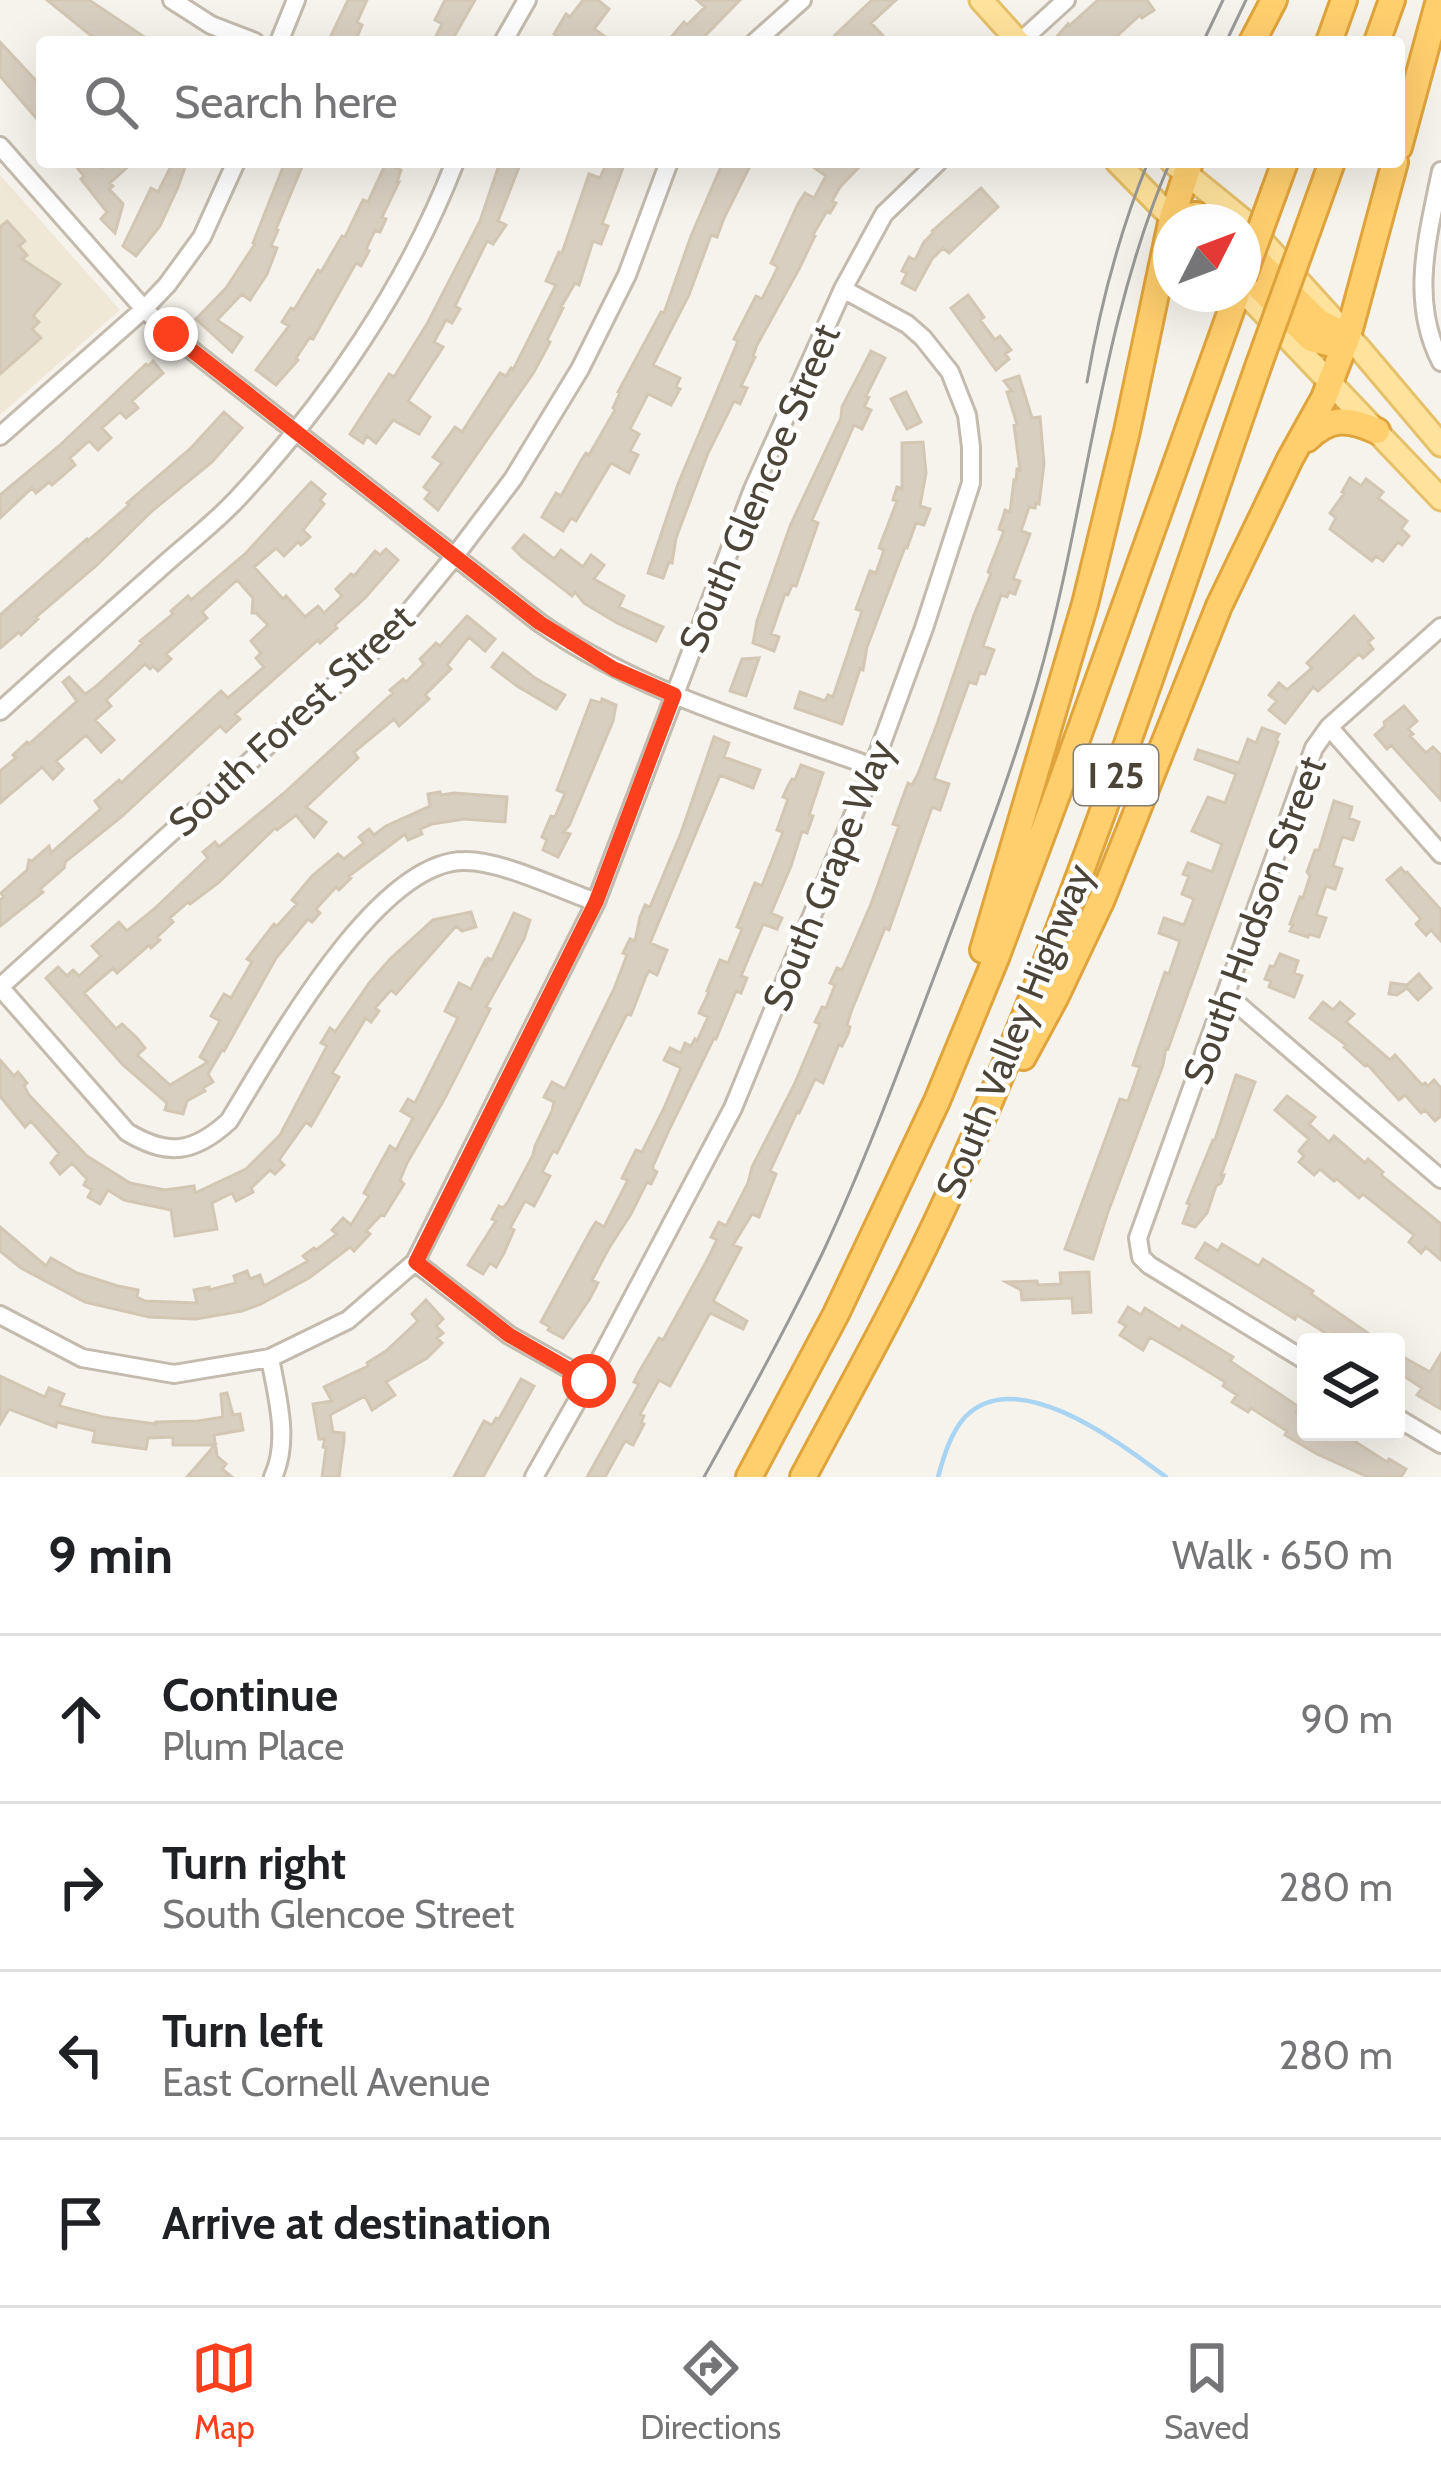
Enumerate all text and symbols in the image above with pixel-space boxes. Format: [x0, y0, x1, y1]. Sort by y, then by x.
search box [36, 36, 1405, 168]
icon: search [78, 69, 144, 135]
text: Search here [174, 75, 398, 129]
north arrow [1153, 204, 1261, 312]
route end [144, 307, 198, 361]
street label: South Glencoe Street [668, 316, 850, 660]
street label: South Forest Street [158, 594, 424, 846]
street label: South Grape Way [752, 732, 904, 1017]
road number: I 25 [1074, 745, 1158, 805]
street label: South Hudson Street [1172, 750, 1336, 1090]
street label: South Valley Highway [925, 856, 1103, 1205]
map controls [1297, 1333, 1405, 1441]
button: layers [1297, 1333, 1405, 1441]
route start [562, 1354, 616, 1408]
text: 9 min [48, 1524, 173, 1586]
text: Walk · 650 m [1172, 1531, 1393, 1579]
text: Continue [162, 1668, 338, 1722]
icon: ahead [48, 1686, 114, 1752]
text: 90 m [1301, 1695, 1393, 1743]
text: Plum Place [162, 1722, 344, 1770]
text: Turn right [162, 1836, 346, 1890]
icon: right [48, 1854, 114, 1920]
text: 280 m [1279, 1863, 1393, 1911]
text: South Glencoe Street [162, 1890, 514, 1938]
text: Turn left [162, 2004, 324, 2058]
icon: left [48, 2022, 114, 2088]
text: 280 m [1279, 2031, 1393, 2079]
text: East Cornell Avenue [162, 2058, 490, 2106]
icon: arrive [48, 2190, 114, 2256]
text: Arrive at destination [162, 2196, 551, 2250]
tab: Map [191, 2335, 257, 2447]
tab: Directions [640, 2335, 781, 2447]
tab: Saved [1164, 2335, 1250, 2447]

